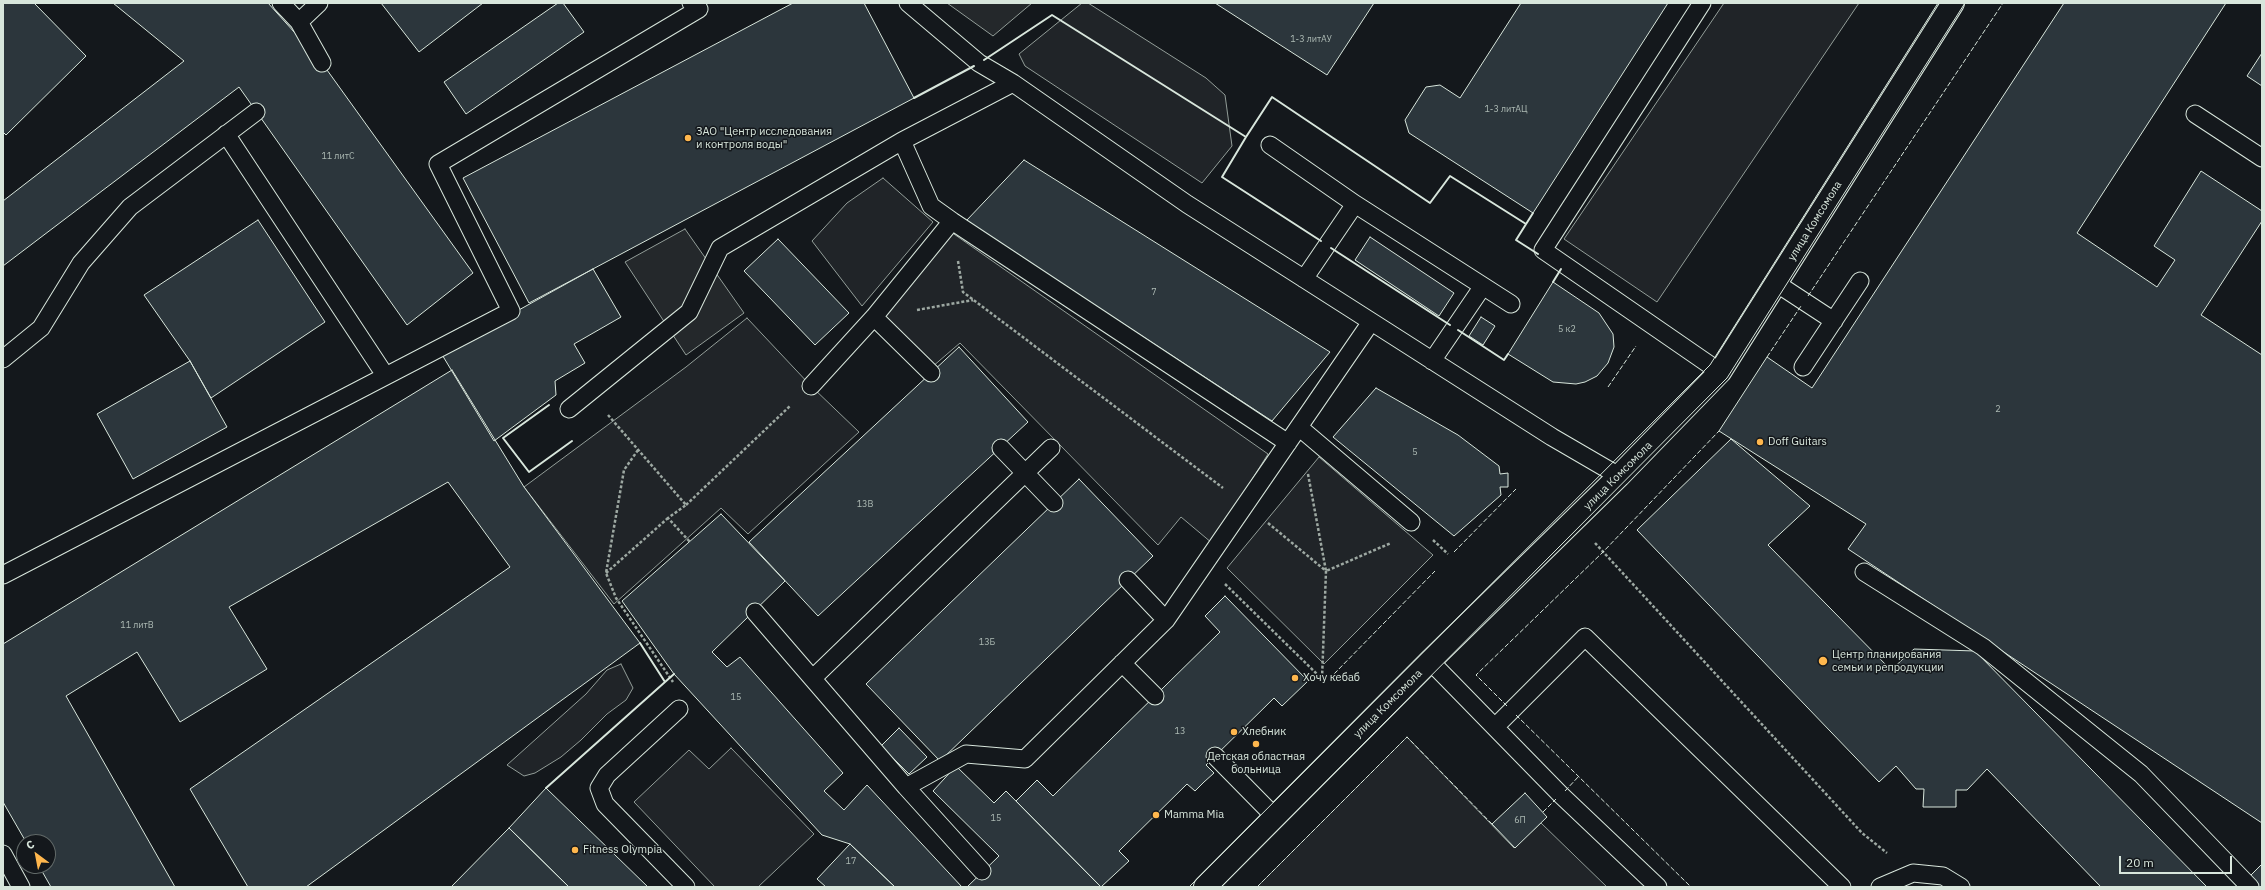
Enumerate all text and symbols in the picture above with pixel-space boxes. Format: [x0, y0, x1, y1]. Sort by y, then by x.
house number: 1-3 литАУ [1290, 34, 1332, 44]
house number: 1-3 литАЦ [1484, 104, 1528, 114]
place label: ЗАО "Центр исследования и контроля воды" [696, 125, 832, 151]
marker: ЗАО "Центр исследования и контроля воды" [683, 133, 693, 143]
house number: 11 литС [321, 151, 355, 161]
street label: улица Комсомола [1785, 179, 1845, 263]
house number: 7 [1151, 287, 1157, 297]
house number: 5 к2 [1558, 324, 1576, 334]
house number: 2 [1995, 404, 2001, 414]
place label: Doff Guitars [1768, 435, 1827, 449]
marker: Doff Guitars [1755, 437, 1765, 447]
street label: улица Комсомола [1581, 439, 1655, 513]
house number: 5 [1412, 447, 1418, 457]
house number: 13В [857, 499, 873, 509]
house number: 11 литВ [120, 620, 154, 630]
house number: 13Б [979, 637, 995, 647]
place label: Центр планирования семьи и репродукции [1832, 648, 1944, 674]
marker: Центр планирования семьи и репродукции [1817, 655, 1829, 667]
street label: улица Комсомола [1351, 667, 1425, 741]
place label: Хочу кебаб [1303, 671, 1360, 685]
marker: Хочу кебаб [1290, 673, 1300, 683]
house number: 15 [731, 692, 741, 702]
place label: Хлебник [1242, 725, 1286, 739]
house number: 13 [1175, 726, 1185, 736]
marker: Хлебник [1229, 727, 1239, 737]
marker: Детская областная больница [1251, 739, 1261, 749]
place label: Детская областная больница [1207, 750, 1305, 776]
place label: Mamma Mia [1164, 808, 1224, 822]
marker: Mamma Mia [1151, 810, 1161, 820]
house number: 15 [991, 813, 1001, 823]
house number: 6П [1514, 815, 1526, 825]
north arrow [16, 834, 56, 874]
text: С [23, 837, 37, 853]
place label: Fitness Olympia [583, 843, 662, 857]
marker: Fitness Olympia [570, 845, 580, 855]
scale bar [2121, 848, 2234, 874]
text: 20 m [2126, 855, 2154, 870]
house number: 17 [846, 856, 856, 866]

